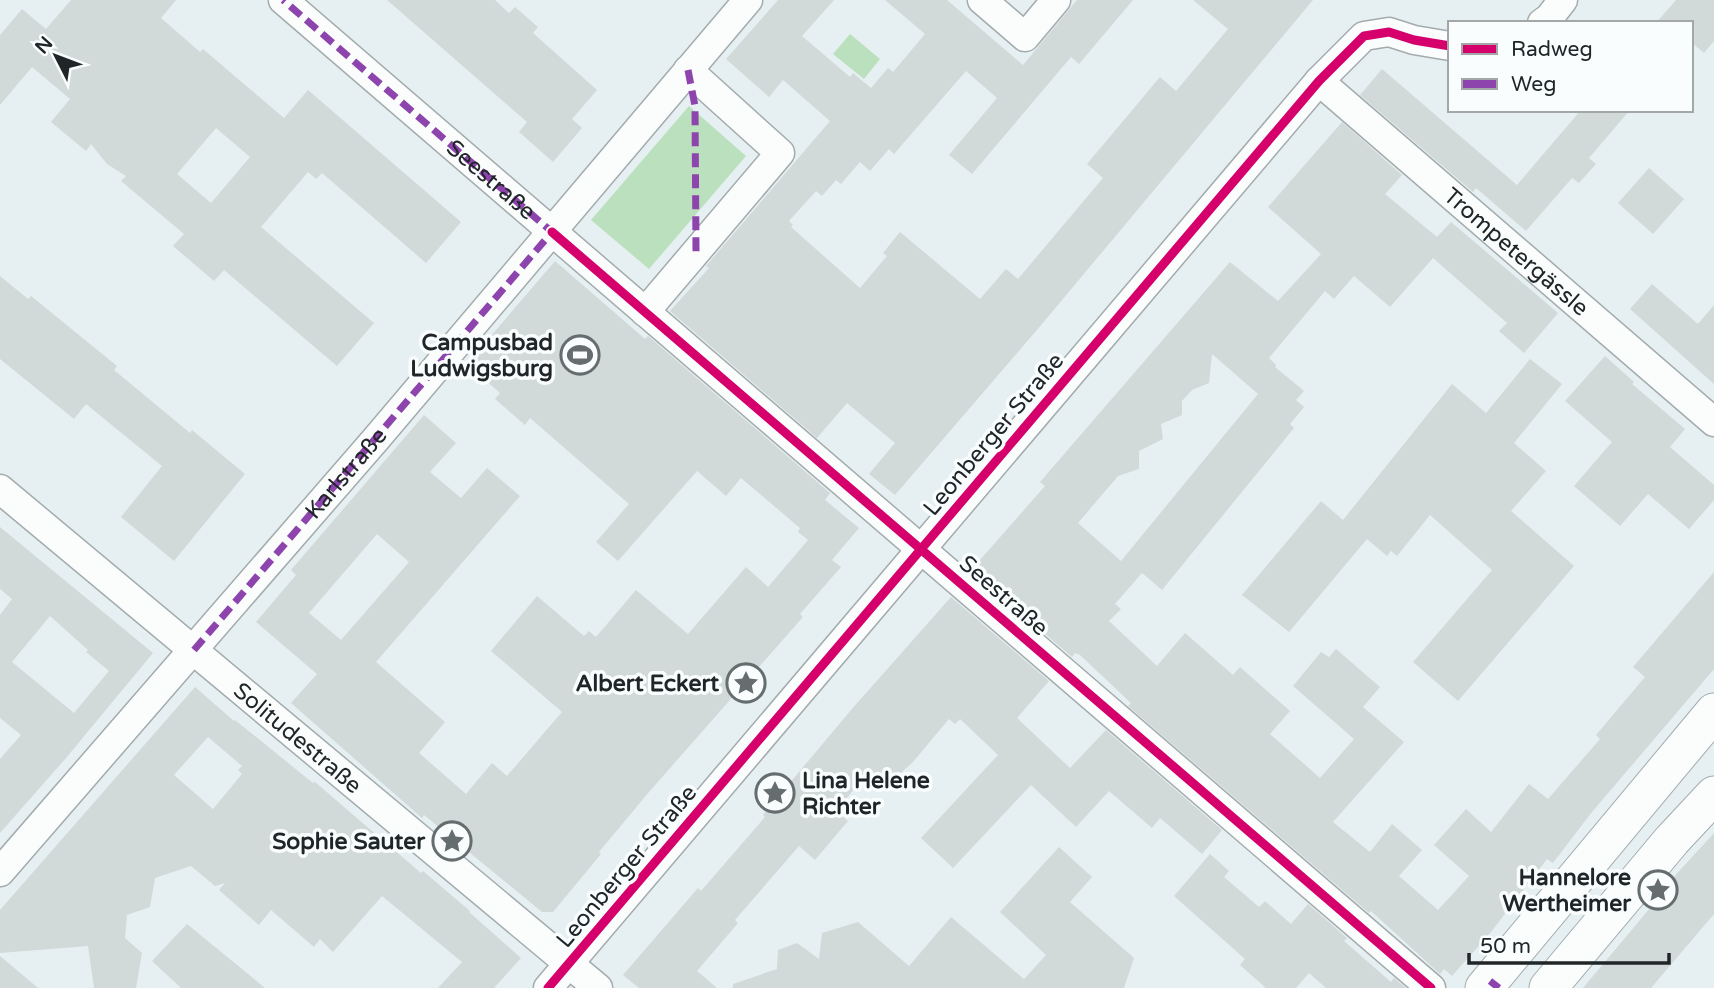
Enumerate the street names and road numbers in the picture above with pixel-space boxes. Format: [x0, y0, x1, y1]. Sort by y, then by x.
street label: Seestraße [440, 134, 541, 226]
street label: Trompetergässle [1438, 182, 1594, 322]
street label: Leonberger Straße [918, 348, 1070, 522]
street label: Karlstraße [299, 422, 393, 525]
street label: Seestraße [953, 550, 1054, 642]
street label: Solitudestraße [227, 677, 367, 800]
street label: Leonberger Straße [551, 780, 703, 954]

